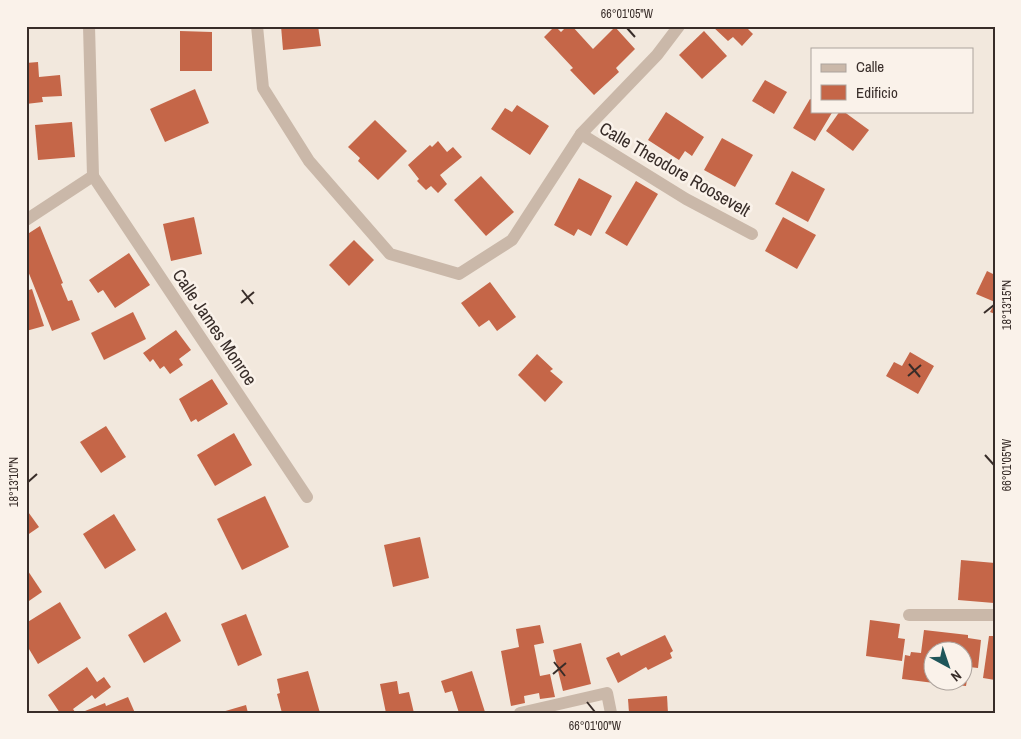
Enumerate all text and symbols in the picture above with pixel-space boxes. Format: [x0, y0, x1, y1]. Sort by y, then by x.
text: 66°01'05"W [601, 6, 654, 22]
legend [811, 48, 974, 112]
text: Calle [856, 56, 884, 77]
text: Edificio [856, 82, 898, 103]
street label: Calle Theodore Roosevelt [595, 116, 755, 222]
street label: Calle James Monroe [167, 264, 263, 390]
text: 18°13'15"N [999, 280, 1015, 330]
text: 66°01'05"W [999, 438, 1015, 491]
text: 18°13'10"N [6, 457, 22, 507]
north arrow [924, 642, 974, 692]
text: N [947, 666, 965, 686]
text: 66°01'00"W [569, 718, 622, 734]

